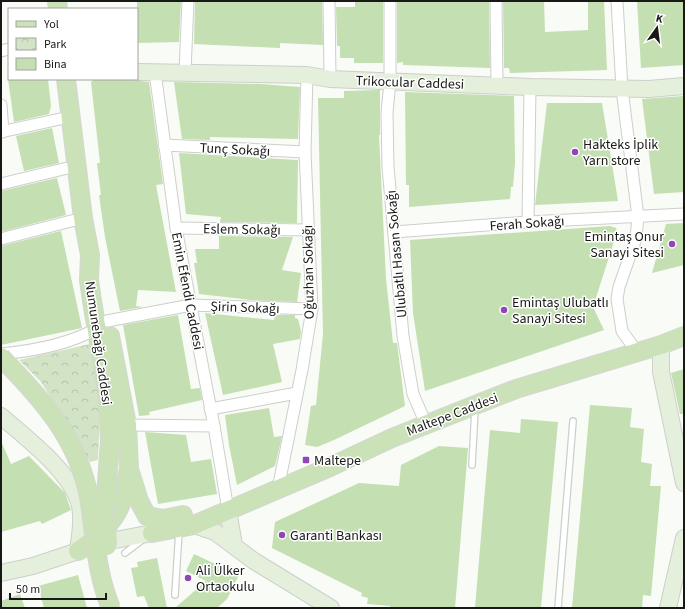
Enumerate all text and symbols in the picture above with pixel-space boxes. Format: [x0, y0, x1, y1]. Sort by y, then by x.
legend [8, 8, 138, 80]
north arrow [637, 8, 677, 48]
text: K [654, 11, 665, 27]
text: Yol [43, 16, 59, 33]
text: Park [44, 36, 66, 53]
text: Bina [44, 56, 67, 73]
street label: Trikocular Caddesi [355, 71, 465, 95]
place label: Hakteks İplik Yarn store [582, 135, 658, 171]
street label: Tunç Sokağı [199, 138, 271, 162]
marker: Hakteks İplik Yarn store [570, 147, 580, 157]
street label: Ulubatlı Hasan Sokağı [381, 189, 413, 319]
street label: Ferah Sokağı [489, 211, 565, 237]
street label: Eslem Sokağı [203, 219, 281, 241]
street label: Oğuzhan Sokağı [298, 225, 320, 319]
place label: Emintaş Onur Sanayi Sitesi [584, 227, 664, 263]
street label: Emin Efendi Caddesi [166, 231, 208, 352]
marker: Emintaş Onur Sanayi Sitesi [667, 239, 677, 249]
street label: Numunebağı Caddesi [79, 280, 117, 407]
place label: Emintaş Ulubatlı Sanayi Sitesi [512, 293, 609, 329]
street label: Şirin Sokağı [210, 297, 280, 319]
marker: Emintaş Ulubatlı Sanayi Sitesi [499, 305, 509, 315]
street label: Maltepe Caddesi [404, 388, 501, 442]
place label: Maltepe [314, 451, 361, 471]
marker: Maltepe [301, 455, 311, 465]
place label: Garanti Bankası [290, 526, 382, 546]
marker: Garanti Bankası [277, 530, 287, 540]
place label: Ali Ülker Ortaokulu [196, 561, 255, 597]
marker: Ali Ülker Ortaokulu [183, 573, 193, 583]
scale bar [10, 575, 106, 601]
text: 50 m [16, 581, 40, 598]

